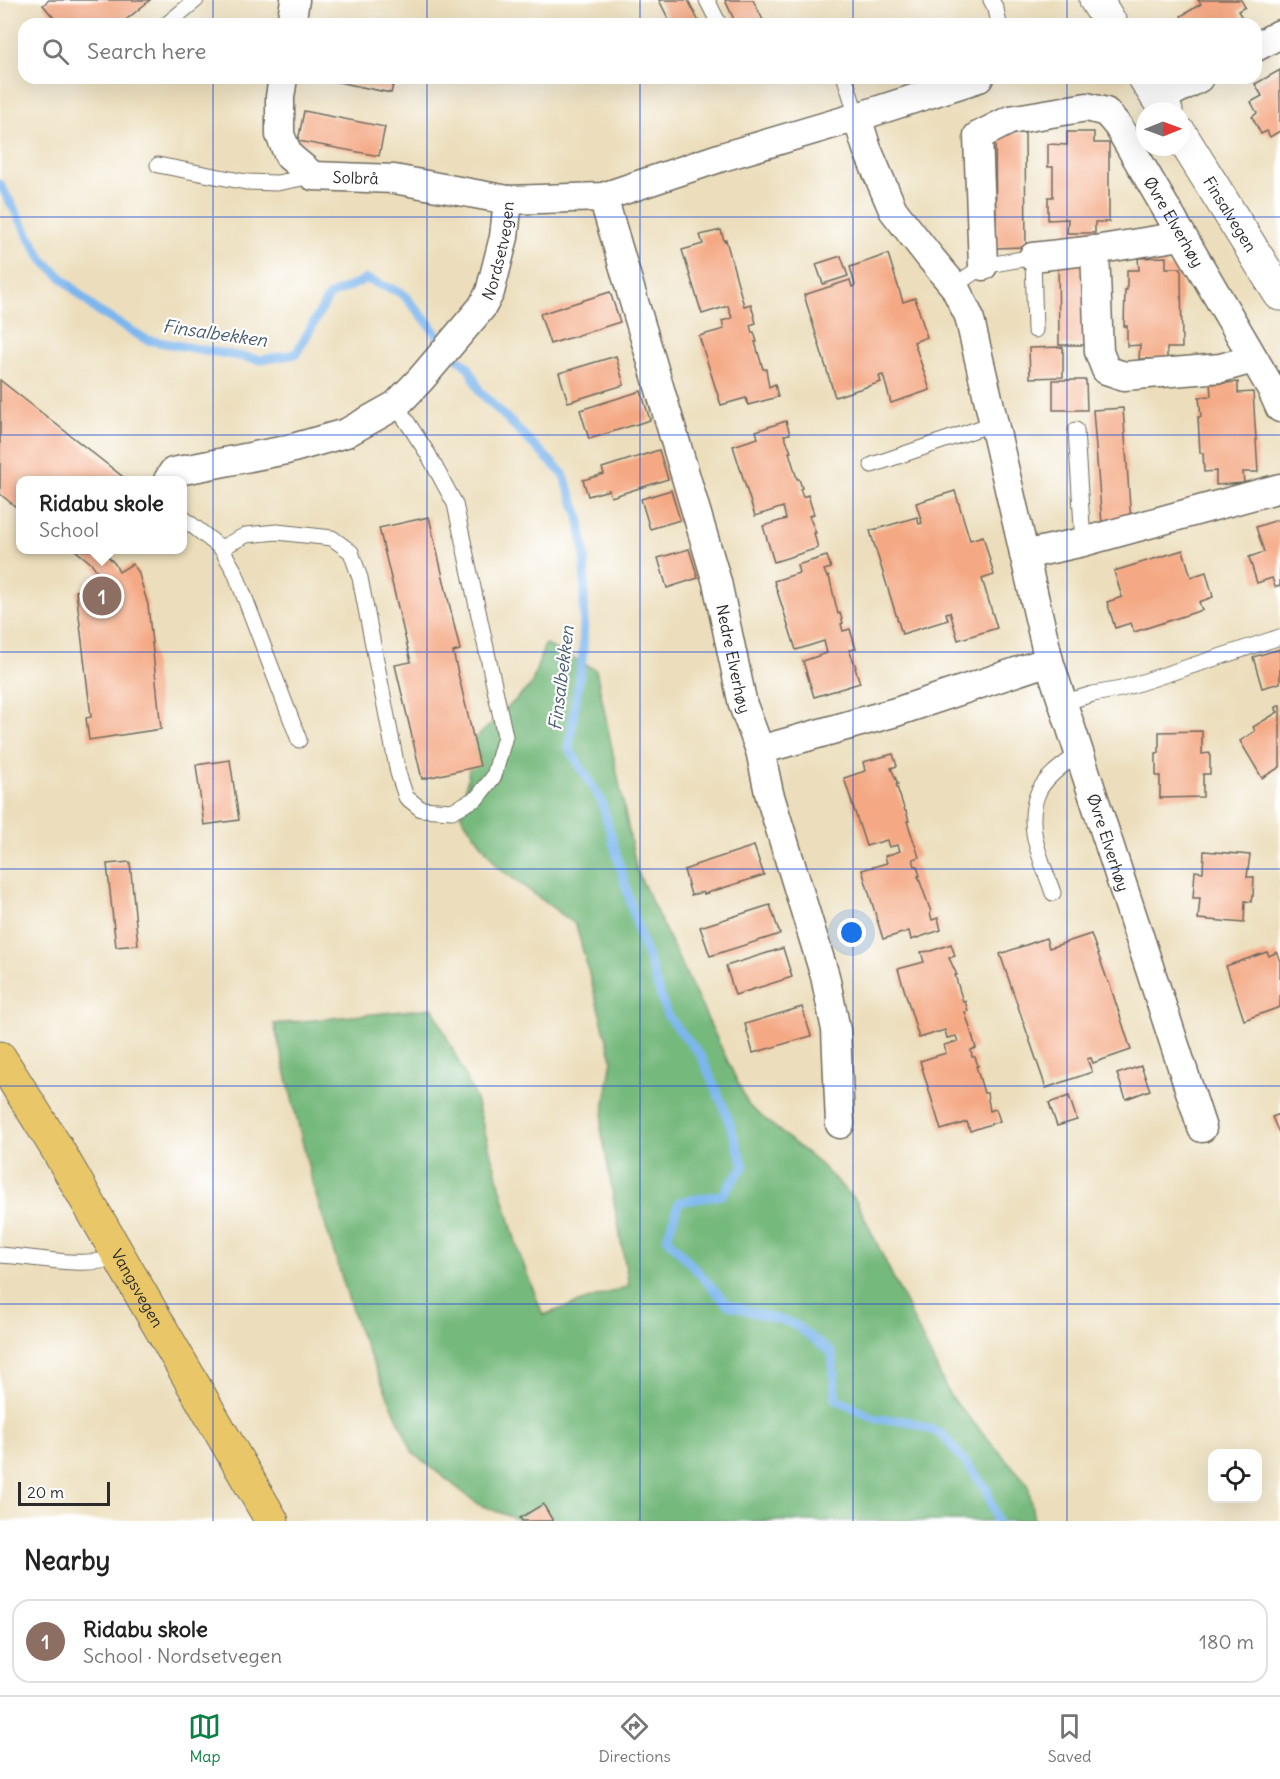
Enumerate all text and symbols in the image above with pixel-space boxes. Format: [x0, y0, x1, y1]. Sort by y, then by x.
search box [18, 18, 1262, 84]
icon: search [39, 35, 72, 68]
text: Search here [87, 37, 206, 65]
north arrow [1136, 102, 1190, 156]
street label: Solbrå [332, 167, 379, 188]
street label: Øvre Elverhøy [1140, 173, 1208, 271]
street label: Finsalvegen [1199, 173, 1261, 255]
street label: Nordsetvegen [478, 200, 518, 304]
water label: Finsalbekken [161, 314, 269, 352]
popup [16, 476, 187, 554]
text: Ridabu skole [39, 489, 164, 517]
text: School [39, 517, 99, 542]
pin: 1 [82, 574, 122, 618]
street label: Nedre Elverhøy [712, 603, 755, 716]
water label: Finsalbekken [543, 624, 579, 732]
street label: Øvre Elverhøy [1083, 791, 1134, 894]
your location [837, 918, 866, 947]
street label: Vangsvegen [107, 1245, 168, 1331]
map controls [1208, 1449, 1262, 1503]
button: locate [1208, 1449, 1262, 1503]
scale bar [18, 1479, 110, 1506]
text: 20 m [27, 1482, 64, 1502]
text: Nearby [24, 1544, 110, 1577]
text: Ridabu skole [83, 1615, 208, 1643]
text: 1 [42, 1629, 49, 1654]
text: 180 m [1199, 1629, 1254, 1654]
text: School · Nordsetvegen [83, 1643, 282, 1668]
tab: Map [188, 1710, 221, 1766]
tab: Directions [598, 1710, 671, 1766]
tab: Saved [1048, 1710, 1092, 1766]

